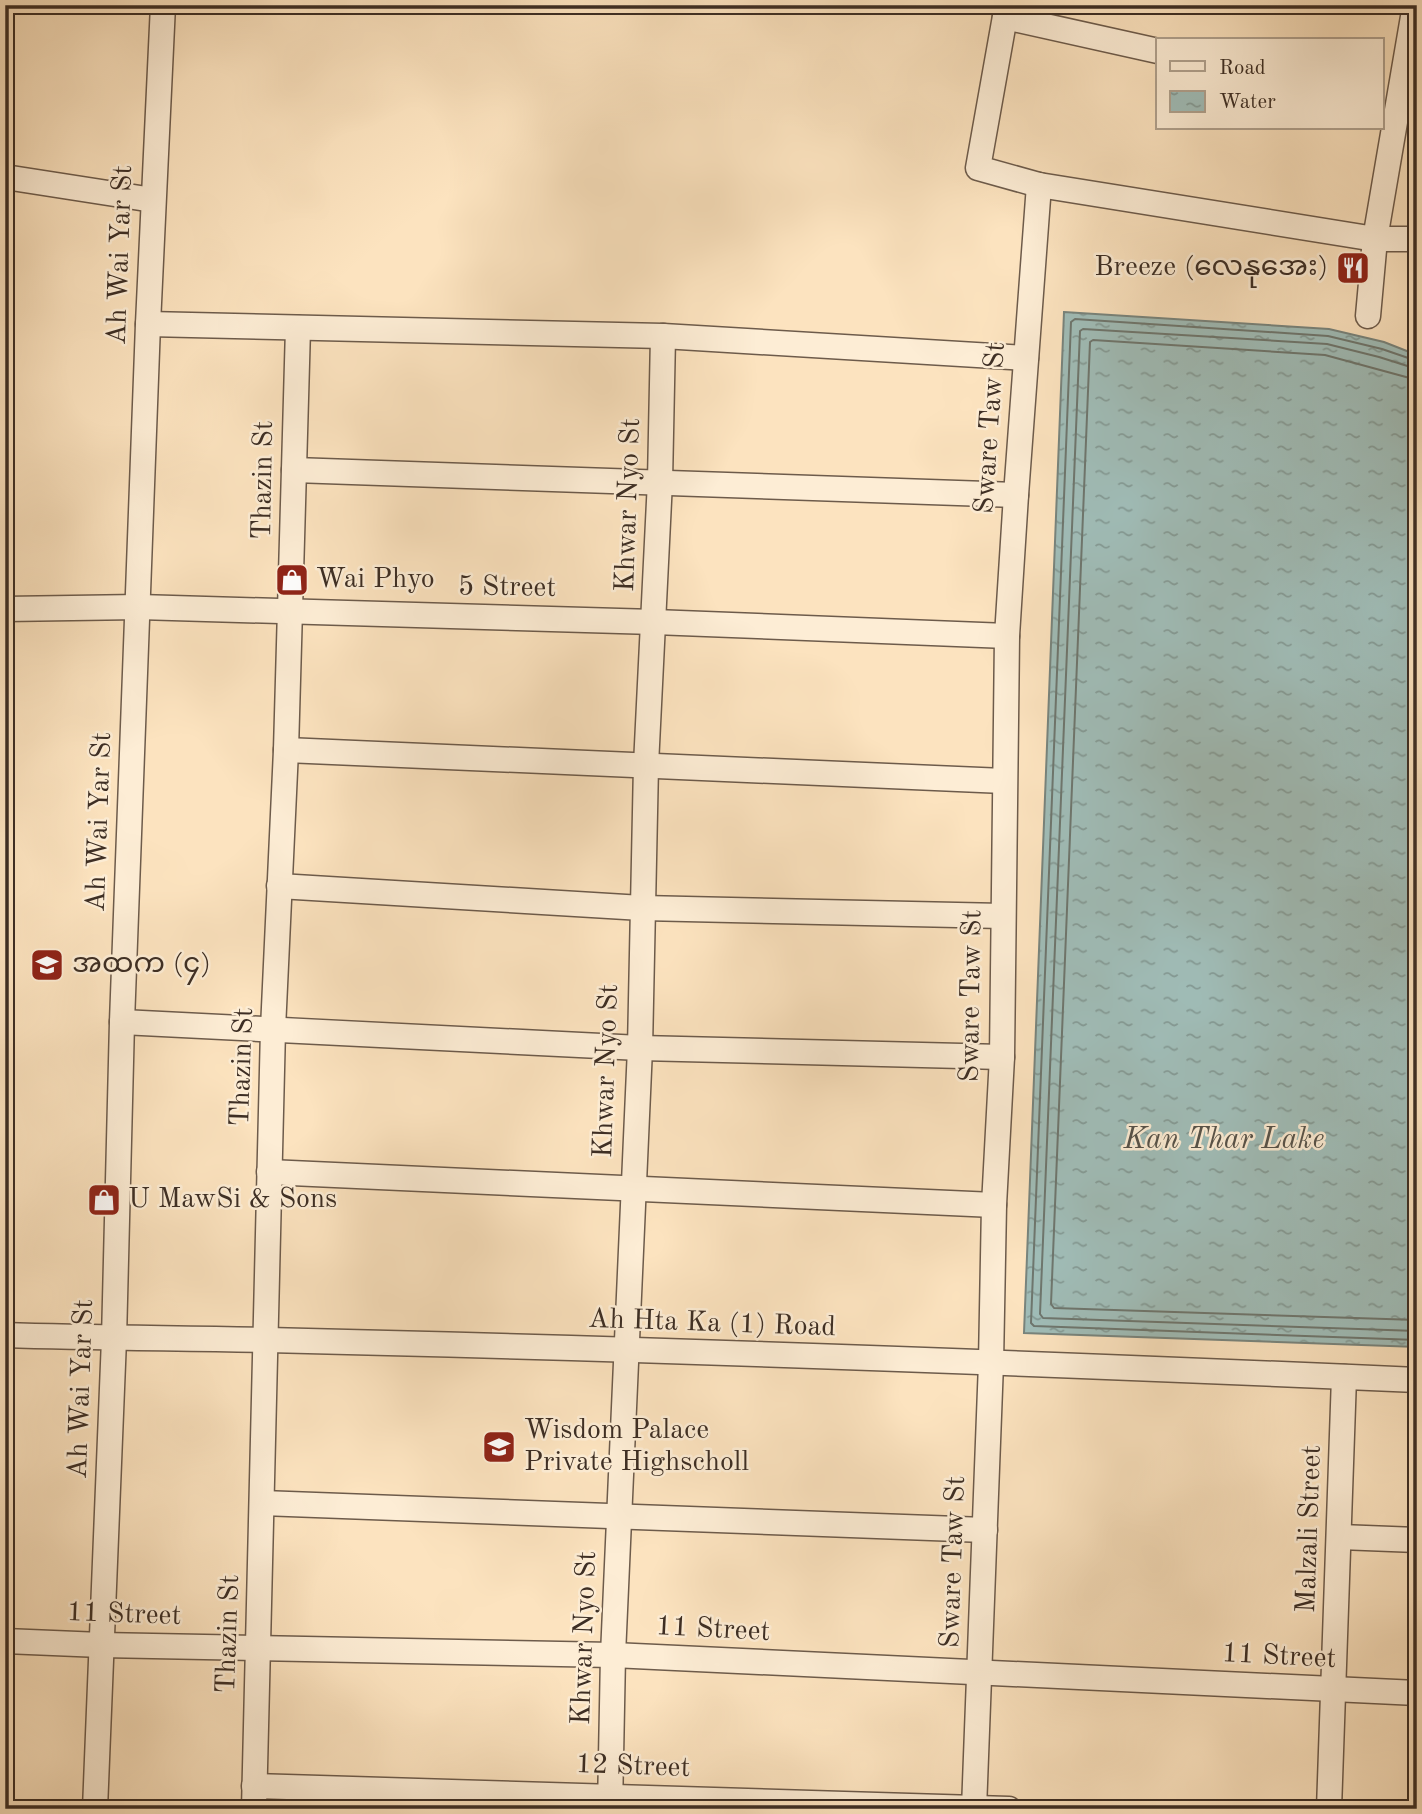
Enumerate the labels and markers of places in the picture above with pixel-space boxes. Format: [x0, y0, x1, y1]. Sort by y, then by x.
restaurant icon: Breeze (လေနုအေး) [1334, 249, 1372, 287]
place label: Breeze (လေနုအေး) [1094, 254, 1328, 288]
shop icon: Wai Phyo [273, 561, 311, 599]
place label: Wai Phyo [316, 566, 435, 594]
school or university icon: အထက (၄) [28, 946, 66, 984]
place label: အထက (၄) [72, 951, 211, 985]
shop icon: U MawSi & Sons [85, 1181, 123, 1219]
place label: U MawSi & Sons [128, 1186, 337, 1214]
place label: Wisdom Palace Private Highscholl [524, 1417, 749, 1477]
school or university icon: Wisdom Palace Private Highscholl [480, 1428, 518, 1466]

